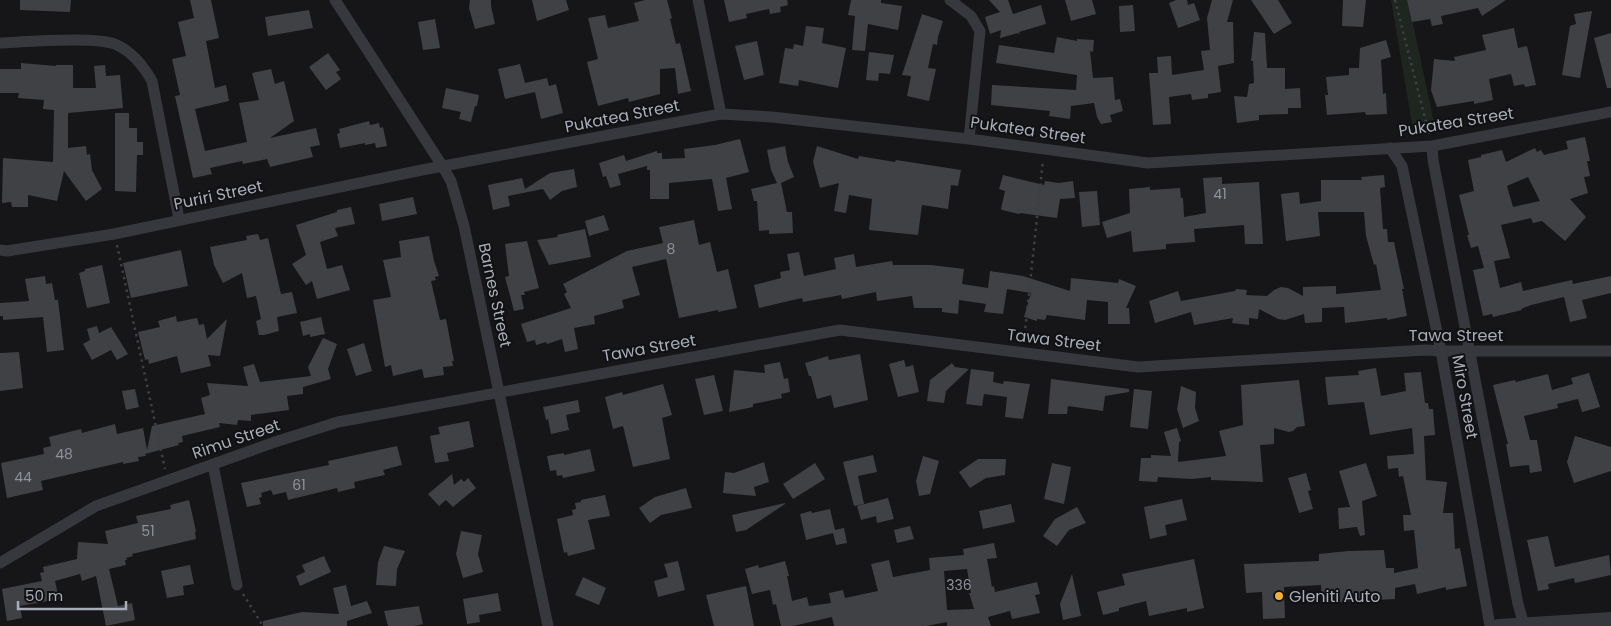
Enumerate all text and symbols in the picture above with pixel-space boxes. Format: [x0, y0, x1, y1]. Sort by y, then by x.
street label: Pukatea Street [563, 94, 681, 138]
street label: Pukatea Street [1397, 102, 1515, 142]
street label: Pukatea Street [969, 111, 1087, 150]
street label: Puriri Street [171, 174, 265, 216]
house number: 41 [1213, 184, 1227, 204]
house number: 8 [667, 239, 676, 259]
street label: Barnes Street [473, 241, 517, 350]
street label: Tawa Street [1006, 323, 1102, 357]
street label: Tawa Street [1409, 324, 1503, 347]
street label: Tawa Street [600, 328, 698, 368]
street label: Miro Street [1446, 353, 1484, 441]
street label: Rimu Street [189, 413, 283, 465]
house number: 48 [55, 444, 73, 464]
house number: 44 [14, 467, 32, 487]
house number: 61 [292, 475, 306, 495]
house number: 51 [141, 521, 155, 541]
house number: 336 [946, 575, 972, 595]
scale bar [18, 578, 125, 610]
text: 50 m [25, 585, 63, 606]
place label: Gleniti Auto [1289, 585, 1381, 608]
marker: Gleniti Auto [1273, 590, 1285, 602]

